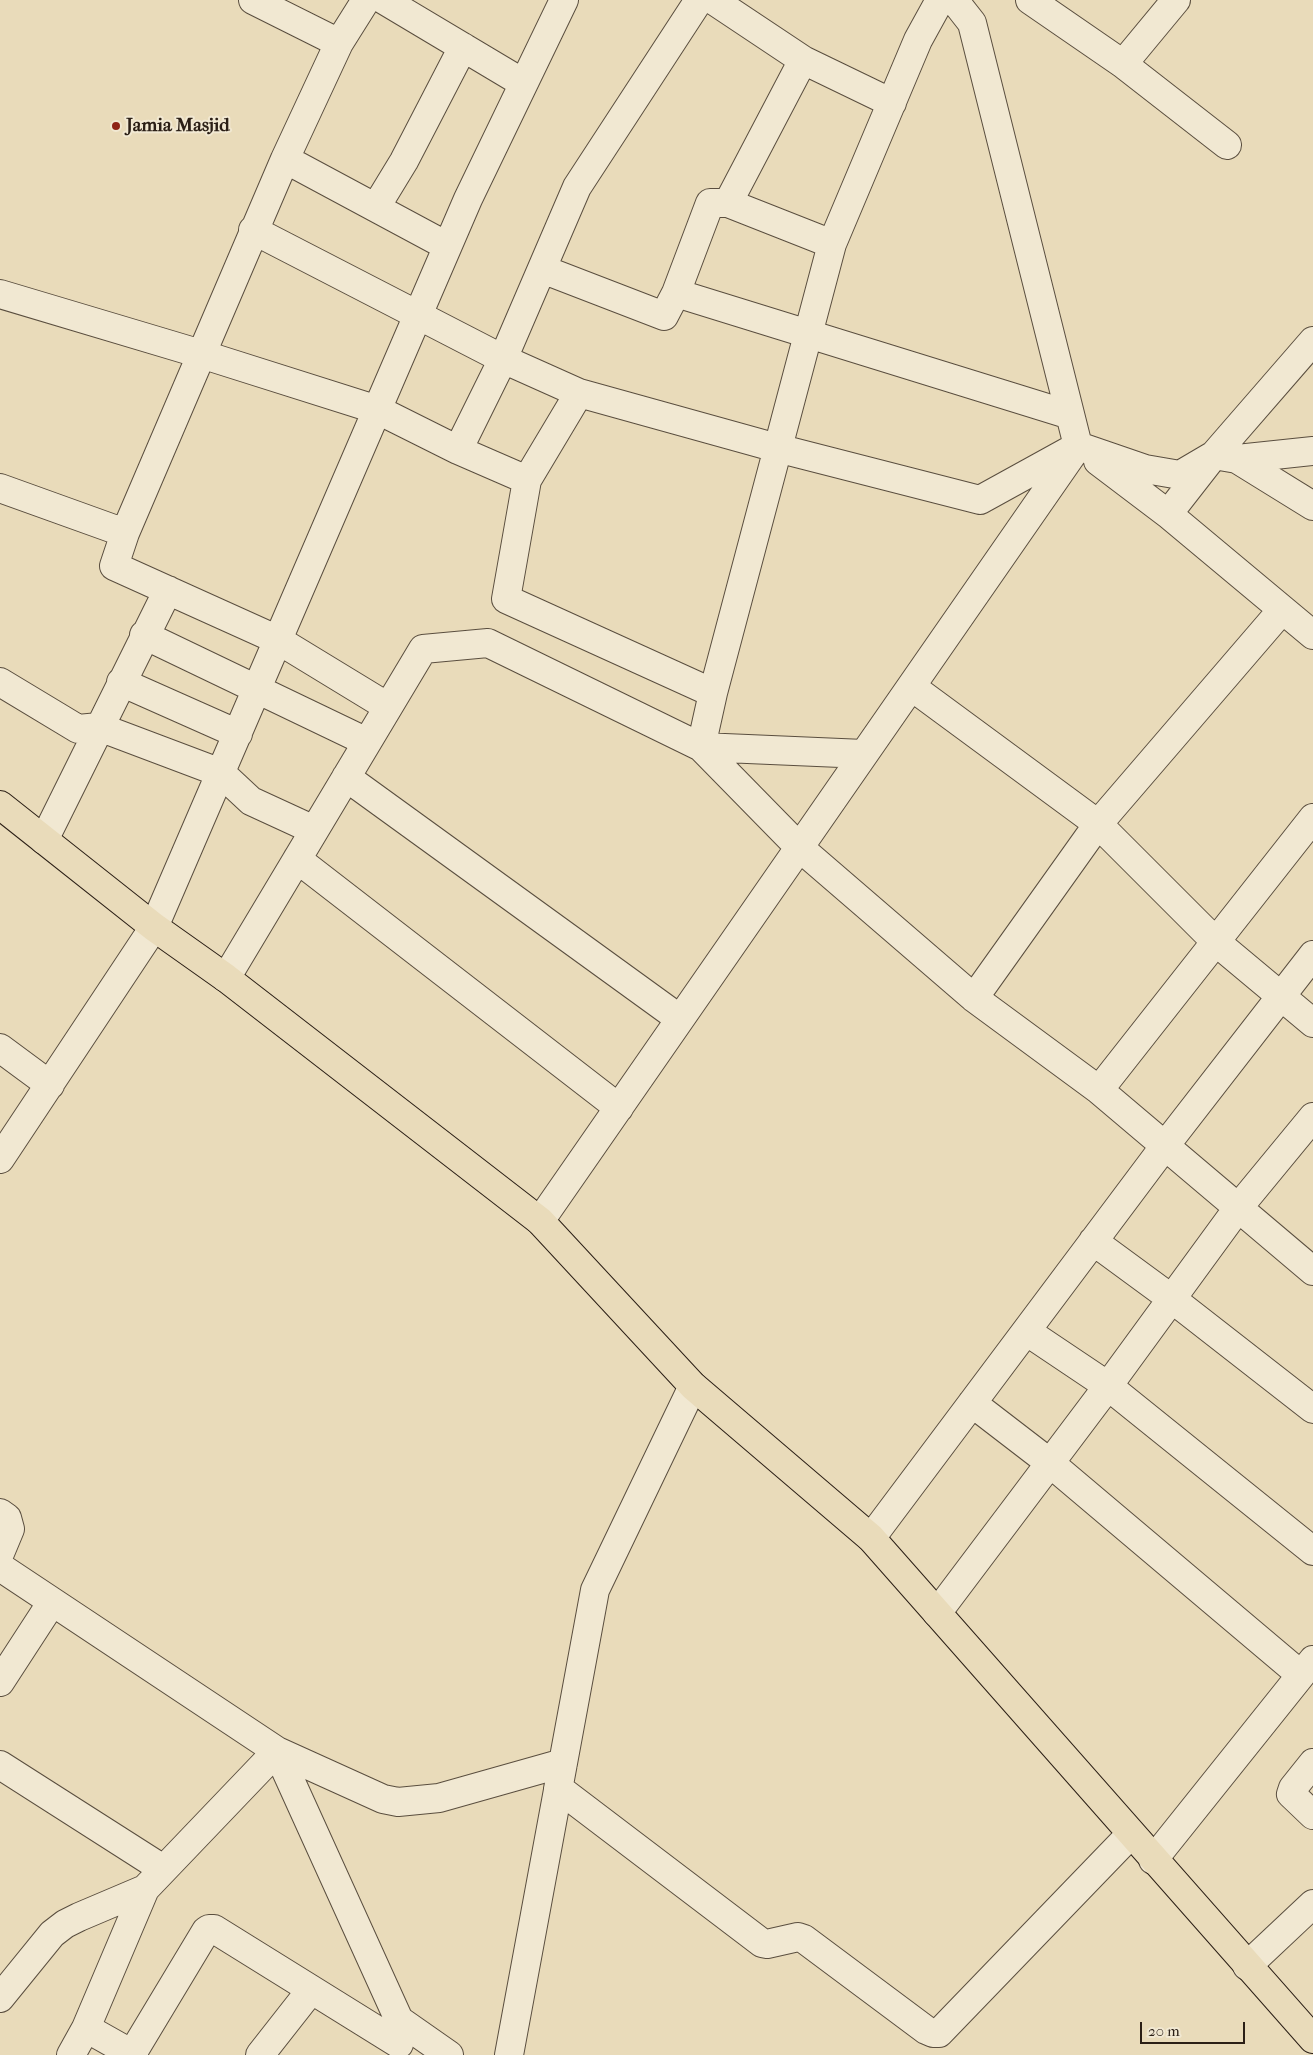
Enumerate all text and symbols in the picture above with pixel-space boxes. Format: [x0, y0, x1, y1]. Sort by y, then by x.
place label: Jamia Masjid [126, 115, 230, 137]
marker: Jamia Masjid [110, 120, 122, 132]
scale bar [1143, 2012, 1248, 2044]
text: 20 m [1148, 2022, 1180, 2040]

